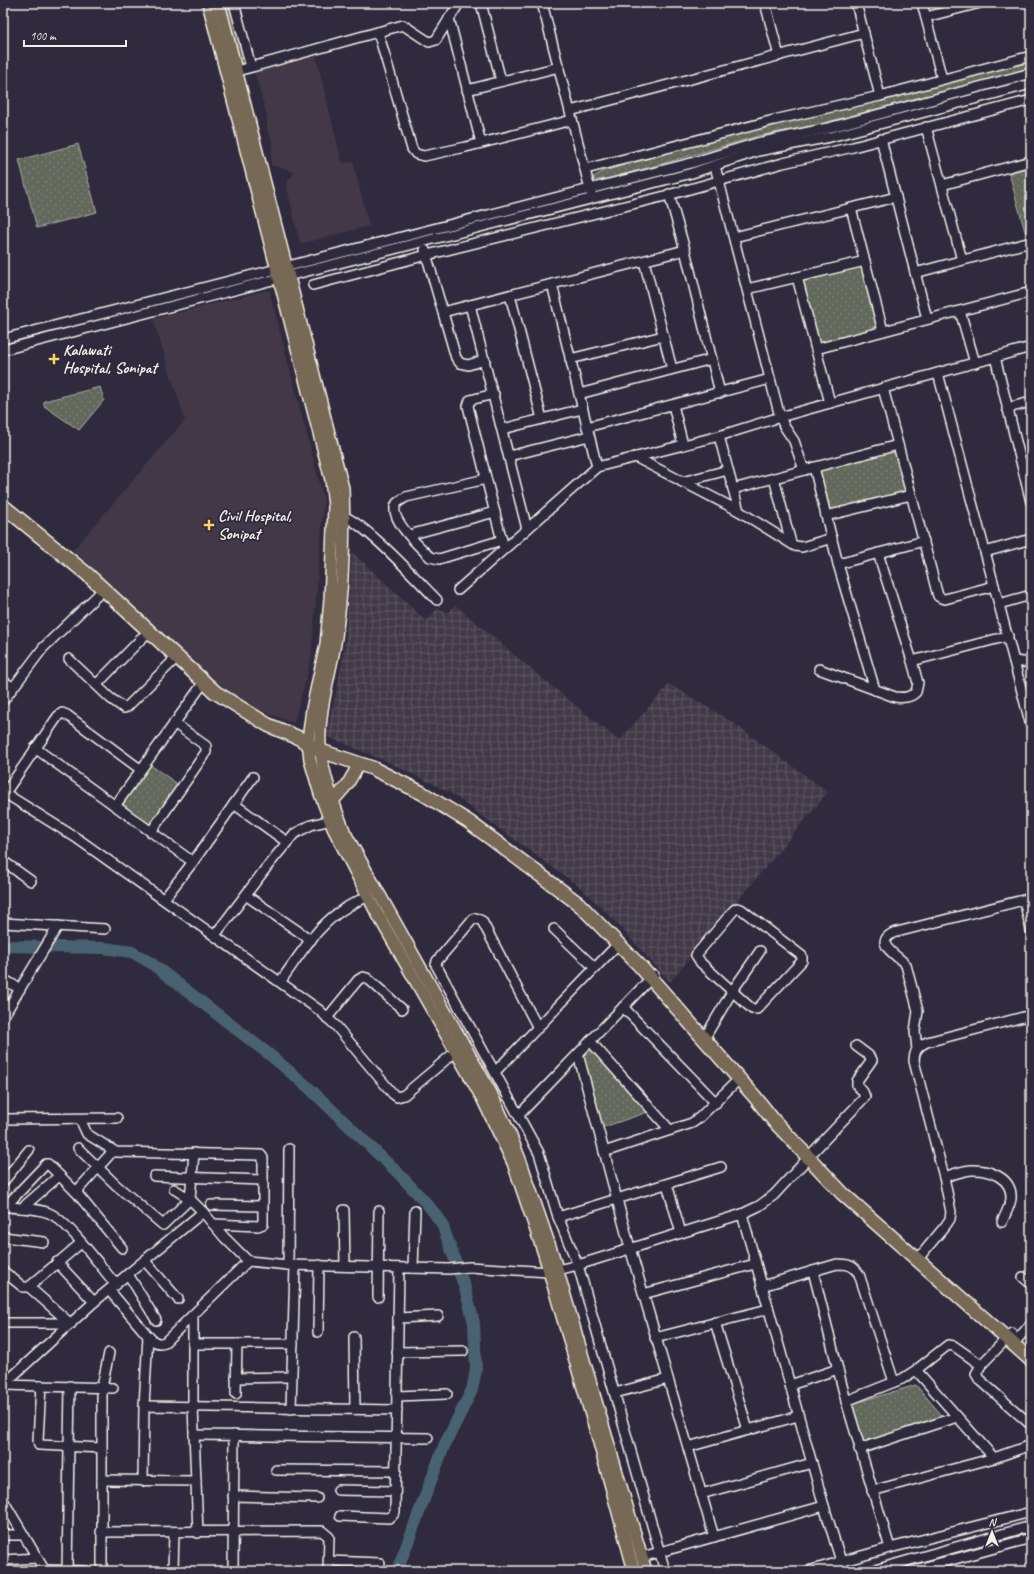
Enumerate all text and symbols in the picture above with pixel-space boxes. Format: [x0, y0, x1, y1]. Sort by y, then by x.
scale bar [24, 22, 126, 48]
text: 100 m [30, 28, 57, 44]
place label: Kalawati Hospital, Sonipat [63, 340, 159, 378]
marker: Kalawati Hospital, Sonipat [48, 353, 60, 365]
place label: Civil Hospital, Sonipat [218, 506, 292, 544]
marker: Civil Hospital, Sonipat [203, 519, 215, 531]
north arrow [972, 1512, 1012, 1552]
text: N [989, 1515, 998, 1529]

